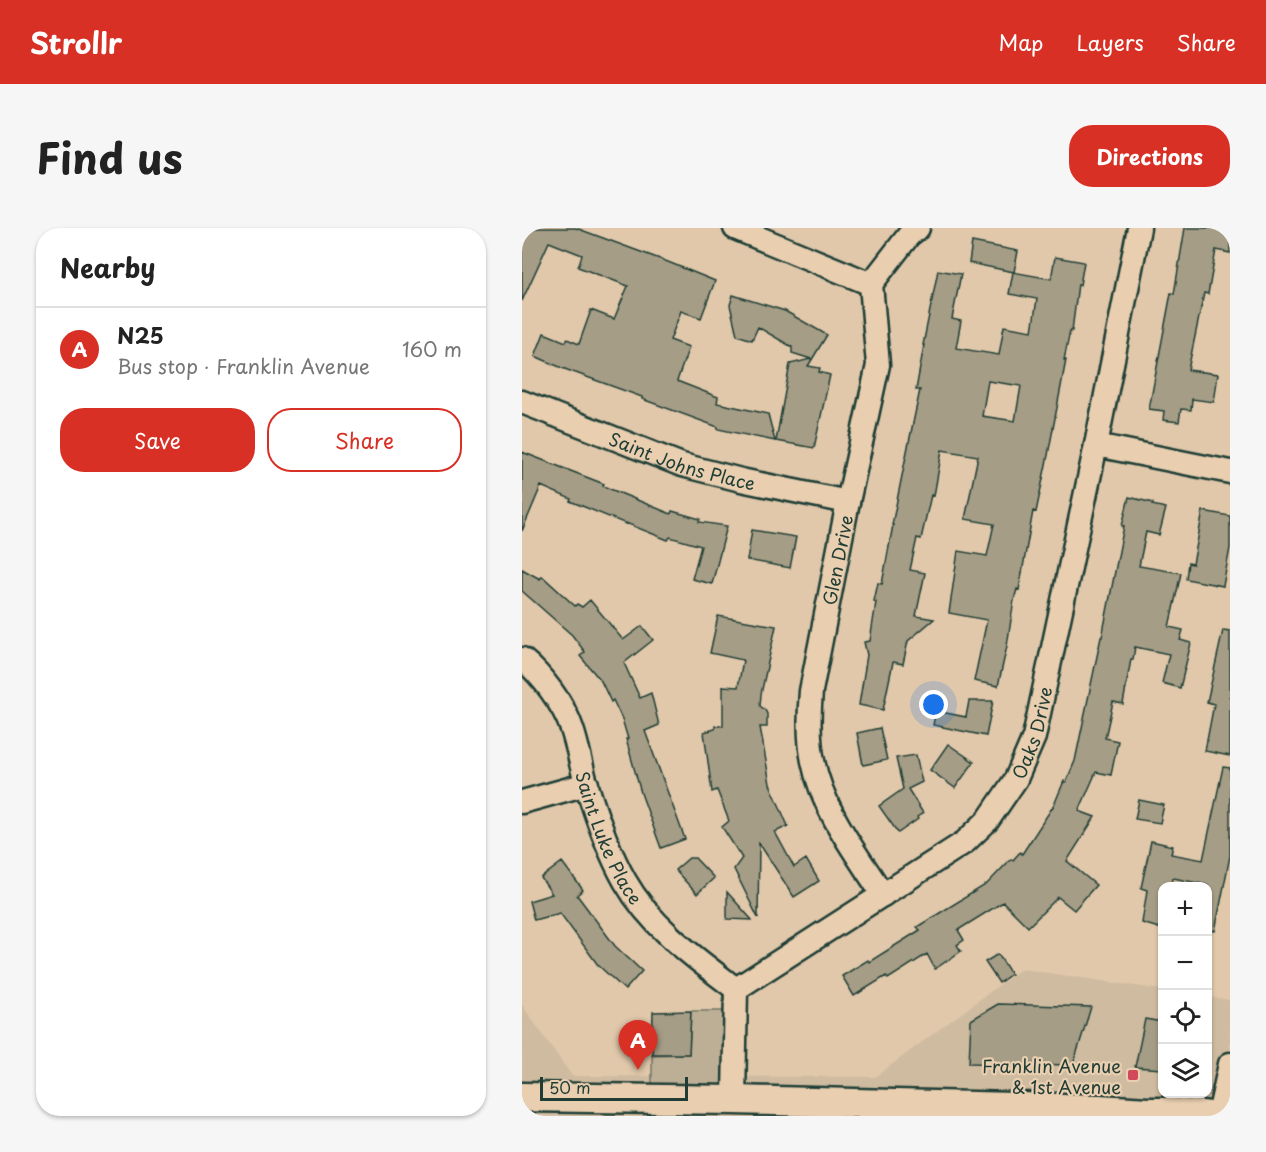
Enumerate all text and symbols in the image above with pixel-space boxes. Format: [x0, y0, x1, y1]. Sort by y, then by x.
text: Strollr [30, 21, 122, 64]
text: Map [999, 26, 1043, 58]
text: Layers [1076, 26, 1144, 58]
text: Share [1177, 26, 1236, 58]
text: Find us [36, 125, 183, 188]
button: Directions [1069, 125, 1230, 187]
text: Nearby [60, 248, 155, 287]
text: N25 [117, 318, 164, 351]
text: A [72, 334, 87, 364]
text: 160 m [402, 334, 462, 364]
text: Bus stop · Franklin Avenue [117, 351, 370, 381]
button: Save [60, 408, 255, 472]
button: Share [267, 408, 462, 472]
street label: Saint Johns Place [605, 424, 758, 496]
street label: Glen Drive [815, 512, 859, 607]
street label: Oaks Drive [1004, 684, 1058, 783]
your location [919, 690, 948, 719]
street label: Saint Luke Place [570, 768, 649, 909]
map controls [1158, 882, 1212, 1098]
button: + [1158, 882, 1212, 936]
button: − [1158, 936, 1212, 990]
button: locate [1158, 990, 1212, 1044]
pin: A [618, 1020, 658, 1070]
button: layers [1158, 1044, 1212, 1098]
place label: Franklin Avenue & 1st Avenue [982, 1052, 1121, 1100]
marker: Franklin Avenue & 1st Avenue [1126, 1068, 1140, 1082]
scale bar [540, 1074, 688, 1102]
text: 50 m [549, 1075, 590, 1099]

